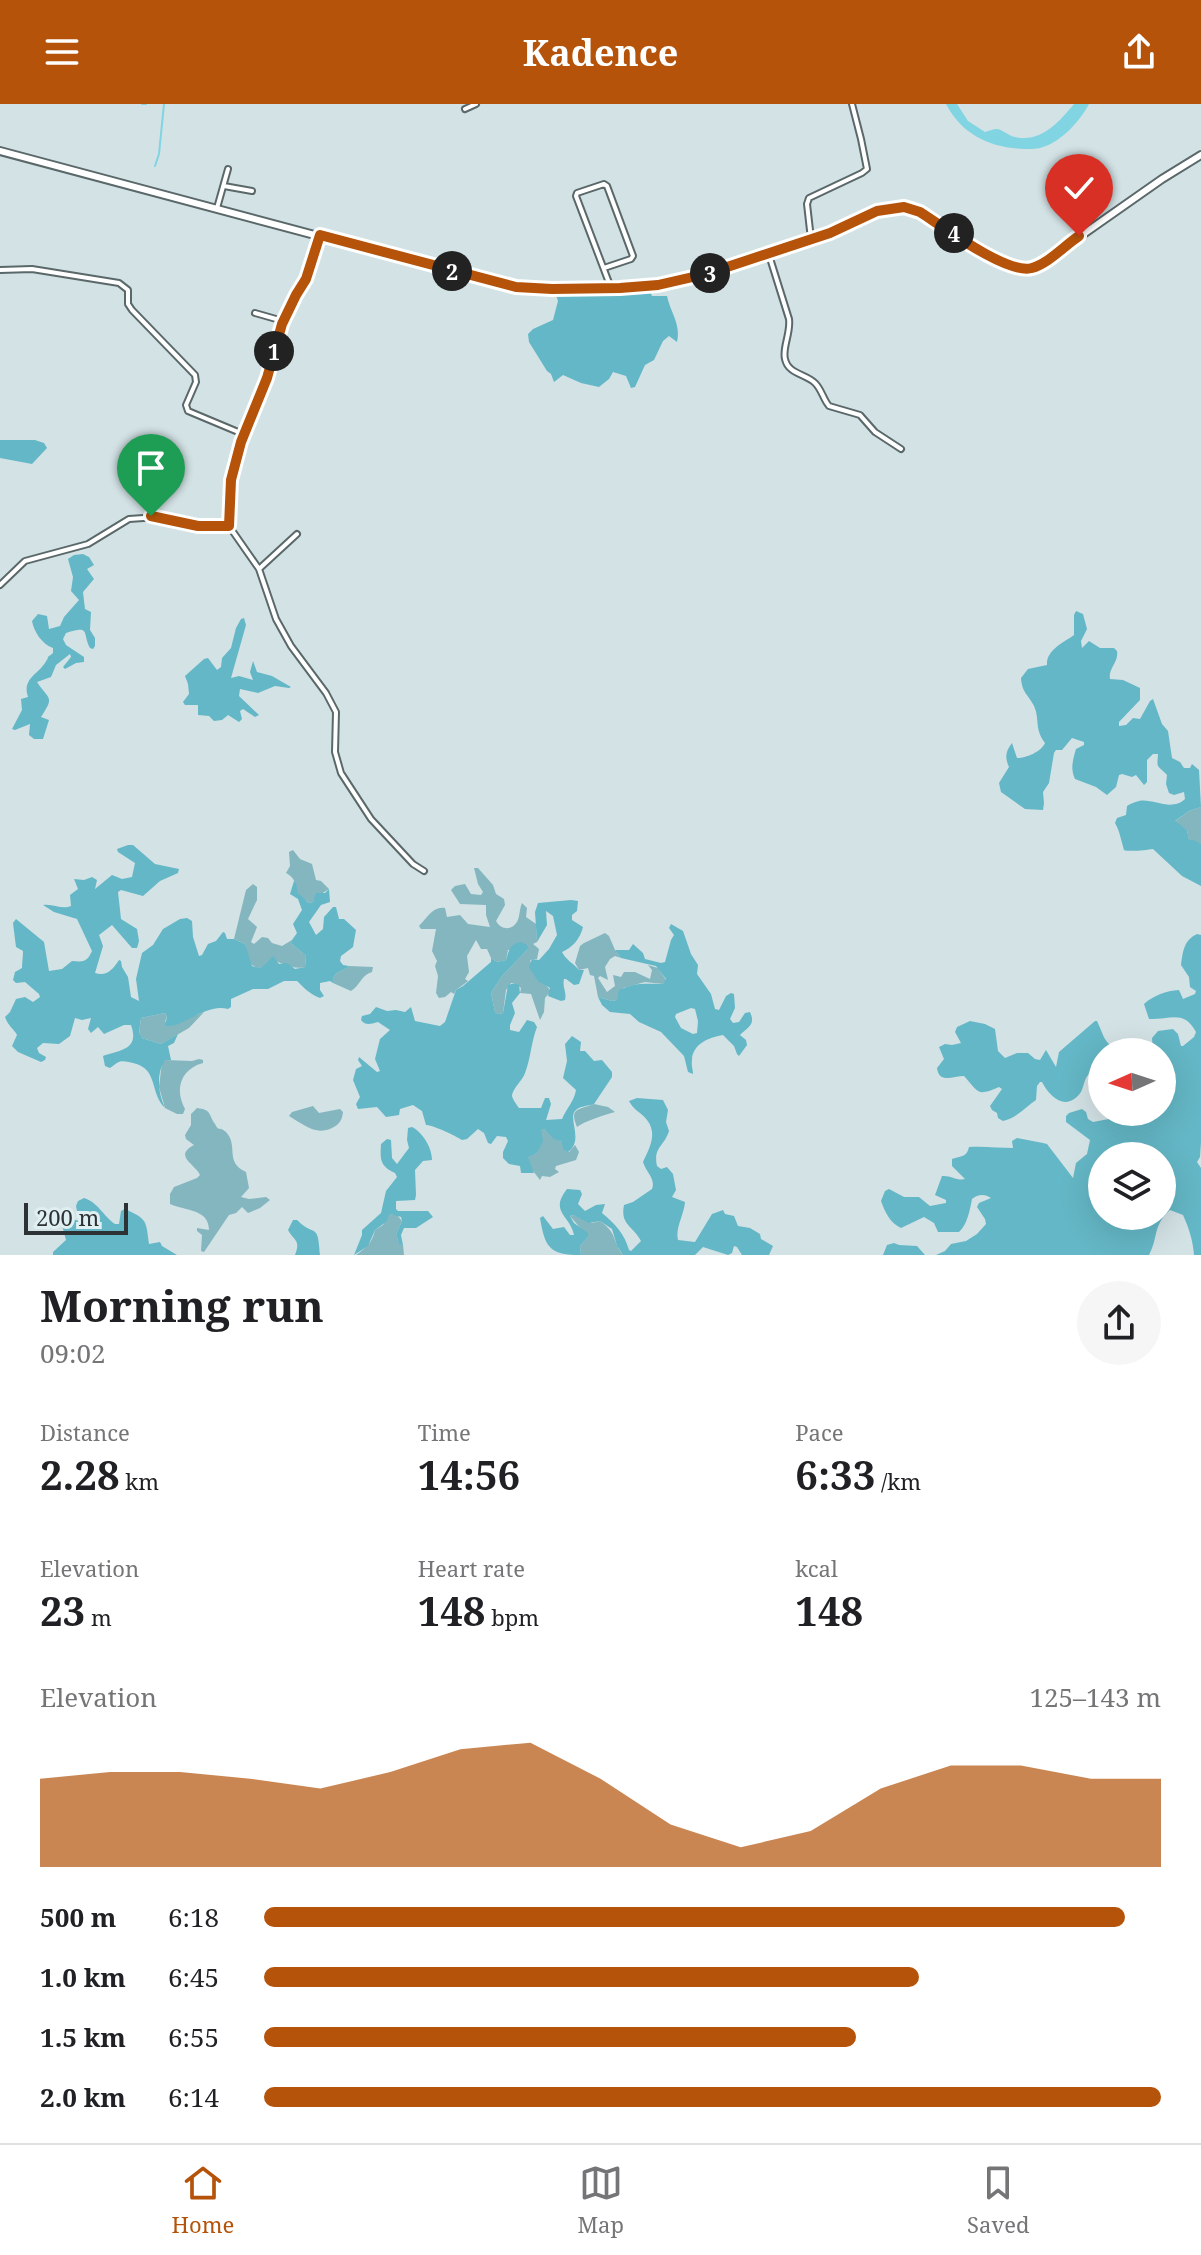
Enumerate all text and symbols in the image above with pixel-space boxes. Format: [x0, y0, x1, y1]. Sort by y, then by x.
text: Kadence [523, 28, 678, 77]
icon: menu [40, 30, 84, 74]
icon: share [1117, 30, 1161, 74]
pin [1045, 154, 1113, 236]
icon: check [1057, 166, 1101, 210]
pin: 4 [934, 213, 974, 253]
text: 4 [948, 218, 960, 248]
pin: 2 [432, 251, 472, 291]
pin: 3 [690, 253, 730, 293]
text: 2 [446, 256, 458, 286]
text: 3 [704, 258, 716, 288]
pin: 1 [254, 331, 294, 371]
text: 1 [268, 336, 280, 366]
pin [117, 434, 185, 516]
icon: arrive [129, 446, 173, 490]
north arrow [1088, 1038, 1176, 1126]
map controls [1088, 1038, 1176, 1230]
button: layers [1088, 1142, 1176, 1230]
scale bar [24, 1199, 128, 1235]
text: 200 m [36, 1202, 99, 1232]
text: Morning run [40, 1275, 324, 1335]
button: share [1077, 1281, 1161, 1365]
text: 09:02 [40, 1335, 106, 1371]
text: Distance [40, 1417, 130, 1447]
text: Time [418, 1417, 471, 1447]
text: Pace [795, 1417, 844, 1447]
text: 2.28 [40, 1447, 120, 1502]
text: 14:56 [418, 1447, 520, 1502]
text: 6:33 [795, 1447, 875, 1502]
text: km [120, 1466, 159, 1496]
text: /km [875, 1466, 921, 1496]
text: Elevation [40, 1553, 139, 1583]
text: Heart rate [418, 1553, 525, 1583]
text: kcal [795, 1553, 838, 1583]
text: 23 [40, 1583, 85, 1638]
text: 148 [418, 1583, 485, 1638]
text: 148 [795, 1583, 863, 1638]
text: m [85, 1602, 112, 1632]
text: bpm [485, 1602, 539, 1632]
text: Elevation [40, 1679, 157, 1715]
text: 125–143 m [1029, 1679, 1161, 1715]
text: 500 m [40, 1899, 116, 1935]
text: 6:18 [168, 1899, 219, 1935]
text: 1.0 km [40, 1959, 126, 1995]
text: 6:45 [168, 1959, 219, 1995]
text: 1.5 km [40, 2019, 126, 2055]
text: 6:55 [168, 2019, 219, 2055]
text: 2.0 km [40, 2079, 126, 2115]
text: 6:14 [168, 2079, 219, 2115]
tab: Home [172, 2161, 234, 2239]
tab: Map [577, 2161, 624, 2239]
tab: Saved [967, 2161, 1029, 2239]

